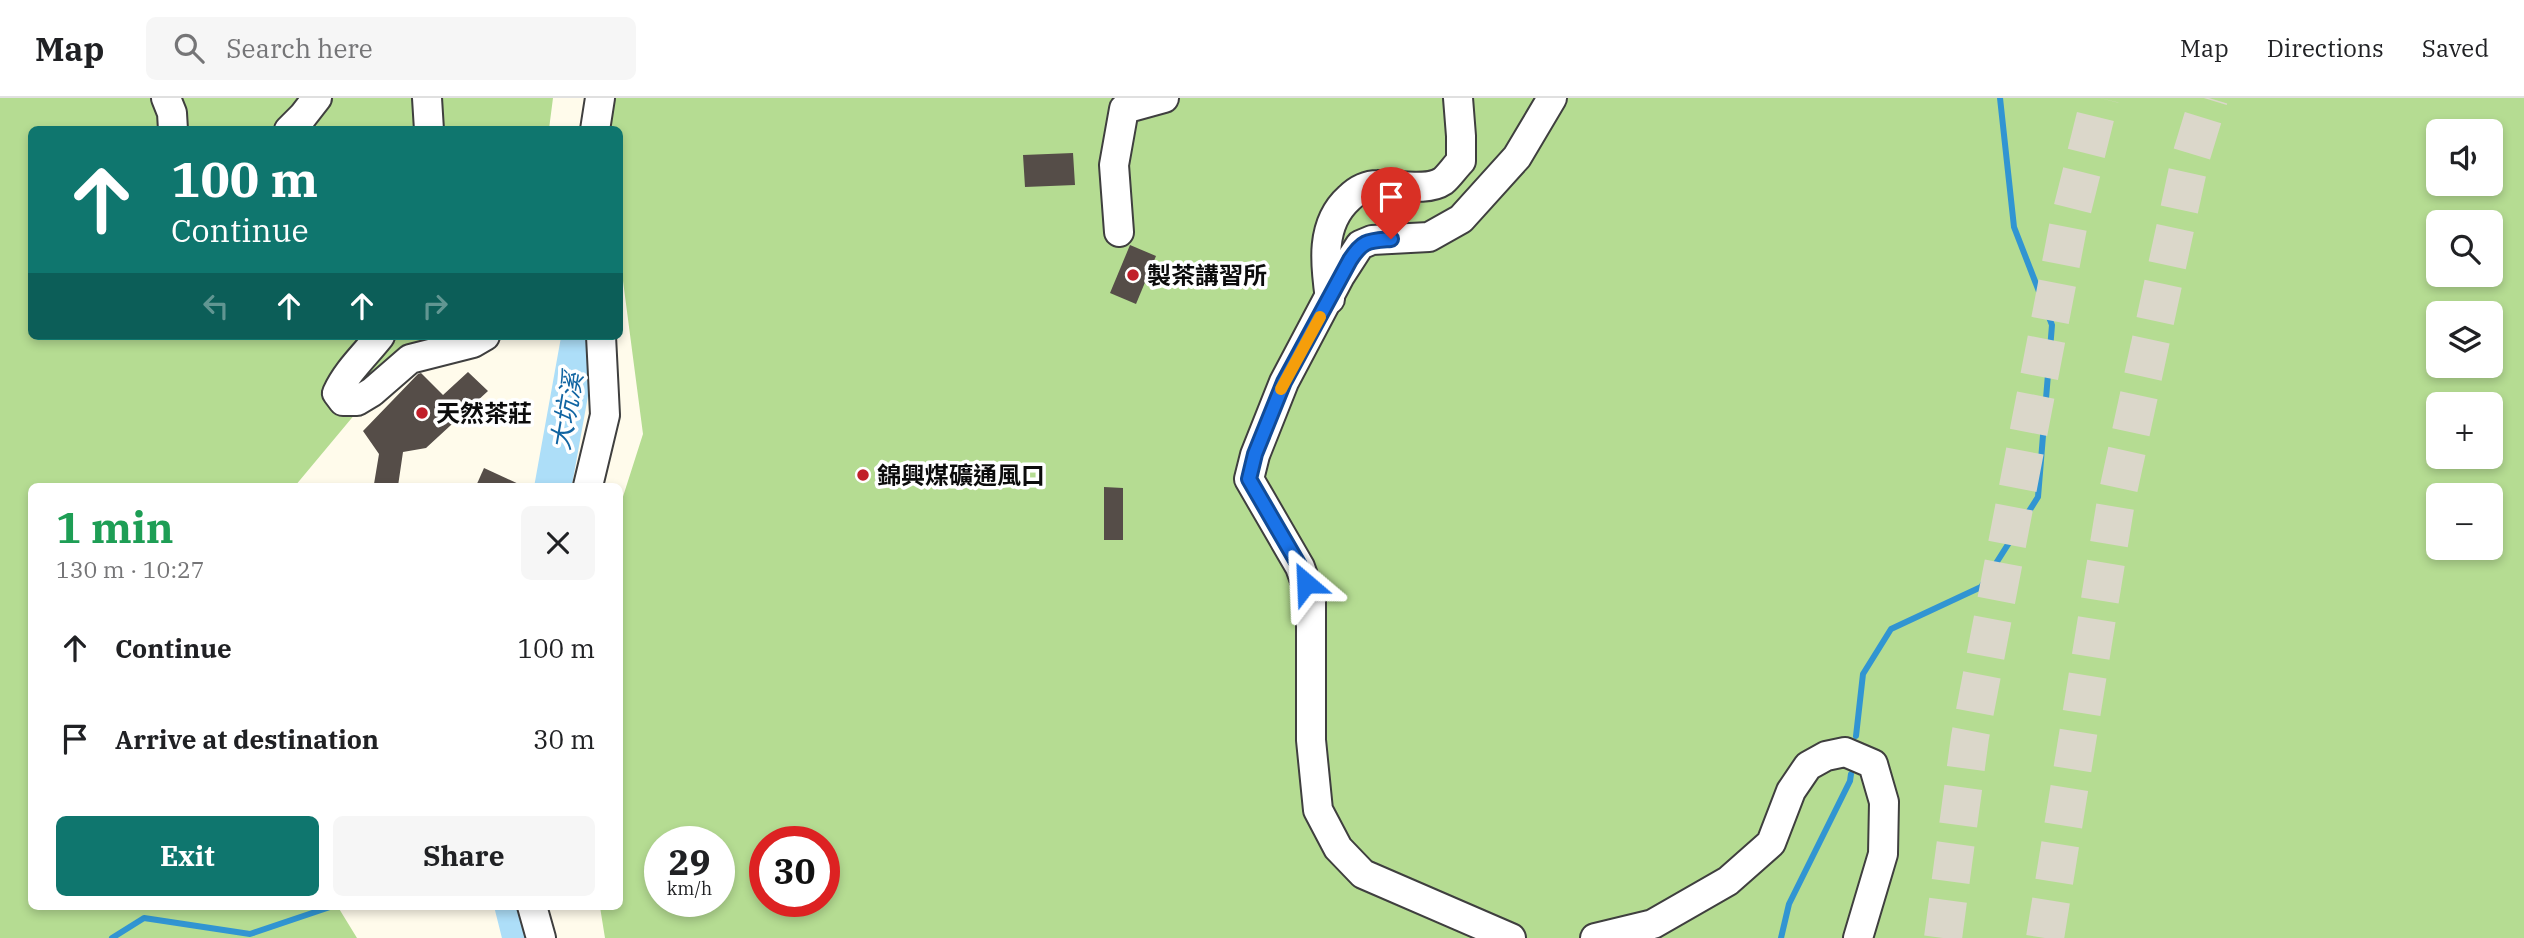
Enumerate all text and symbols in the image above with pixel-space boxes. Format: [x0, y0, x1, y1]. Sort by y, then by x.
search box [146, 17, 636, 80]
text: Map [35, 27, 104, 70]
icon: search [170, 29, 208, 67]
text: Search here [226, 31, 373, 65]
text: Map [2180, 32, 2229, 64]
text: Directions [2267, 32, 2384, 64]
text: Saved [2422, 32, 2489, 64]
map controls [2426, 119, 2503, 560]
button: sound [2426, 119, 2503, 196]
text: 100 m [171, 147, 318, 210]
icon: ahead [56, 154, 147, 245]
pin [1361, 167, 1421, 239]
icon: arrive [1372, 178, 1410, 216]
text: Continue [171, 209, 309, 251]
button: search [2426, 210, 2503, 287]
place label: 製茶講習所 [1147, 259, 1267, 291]
marker: 製茶講習所 [1125, 267, 1141, 283]
icon: left [197, 287, 235, 325]
icon: ahead [270, 287, 308, 325]
icon: ahead [343, 287, 381, 325]
icon: right [416, 287, 454, 325]
button: layers [2426, 301, 2503, 378]
water label: 大坑溪 [542, 366, 590, 452]
button: + [2426, 392, 2503, 469]
place label: 天然茶莊 [436, 397, 532, 429]
marker: 天然茶莊 [414, 405, 430, 421]
place label: 錦興煤礦通風口 [877, 459, 1045, 491]
marker: 錦興煤礦通風口 [855, 467, 871, 483]
button: − [2426, 483, 2503, 560]
text: 1 min [56, 500, 174, 555]
button: close [521, 506, 595, 580]
position arrow [1269, 546, 1343, 620]
text: 130 m · 10:27 [56, 554, 205, 584]
icon: ahead [56, 629, 94, 667]
text: Continue [115, 631, 232, 665]
text: 100 m [517, 631, 595, 665]
icon: arrive [56, 720, 94, 758]
text: Arrive at destination [115, 722, 379, 756]
text: 30 m [533, 722, 595, 756]
button: Exit [56, 816, 319, 896]
button: Share [333, 816, 595, 896]
speed limit sign: 30 [749, 826, 840, 917]
text: 29 [668, 839, 711, 885]
text: km/h [667, 877, 712, 900]

